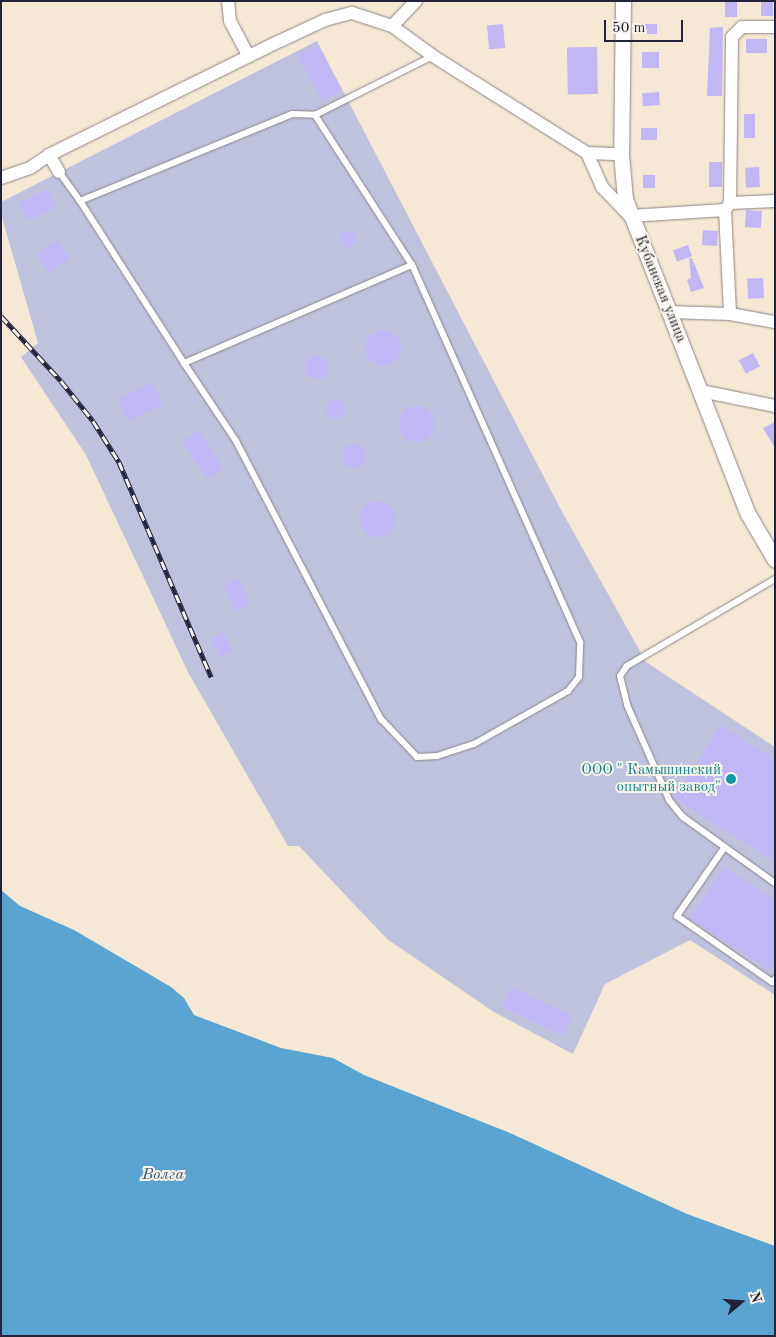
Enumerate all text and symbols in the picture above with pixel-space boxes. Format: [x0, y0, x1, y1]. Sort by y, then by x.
scale bar [606, 10, 685, 42]
text: 50 m [612, 21, 646, 36]
street label: Кубанская улица [630, 233, 690, 345]
place label: ООО " Камышинский опытный завод" [581, 761, 721, 796]
marker: ООО " Камышинский опытный завод" [725, 773, 737, 785]
water label: Волга [142, 1165, 184, 1185]
north arrow [716, 1277, 766, 1327]
text: N [747, 1290, 764, 1305]

